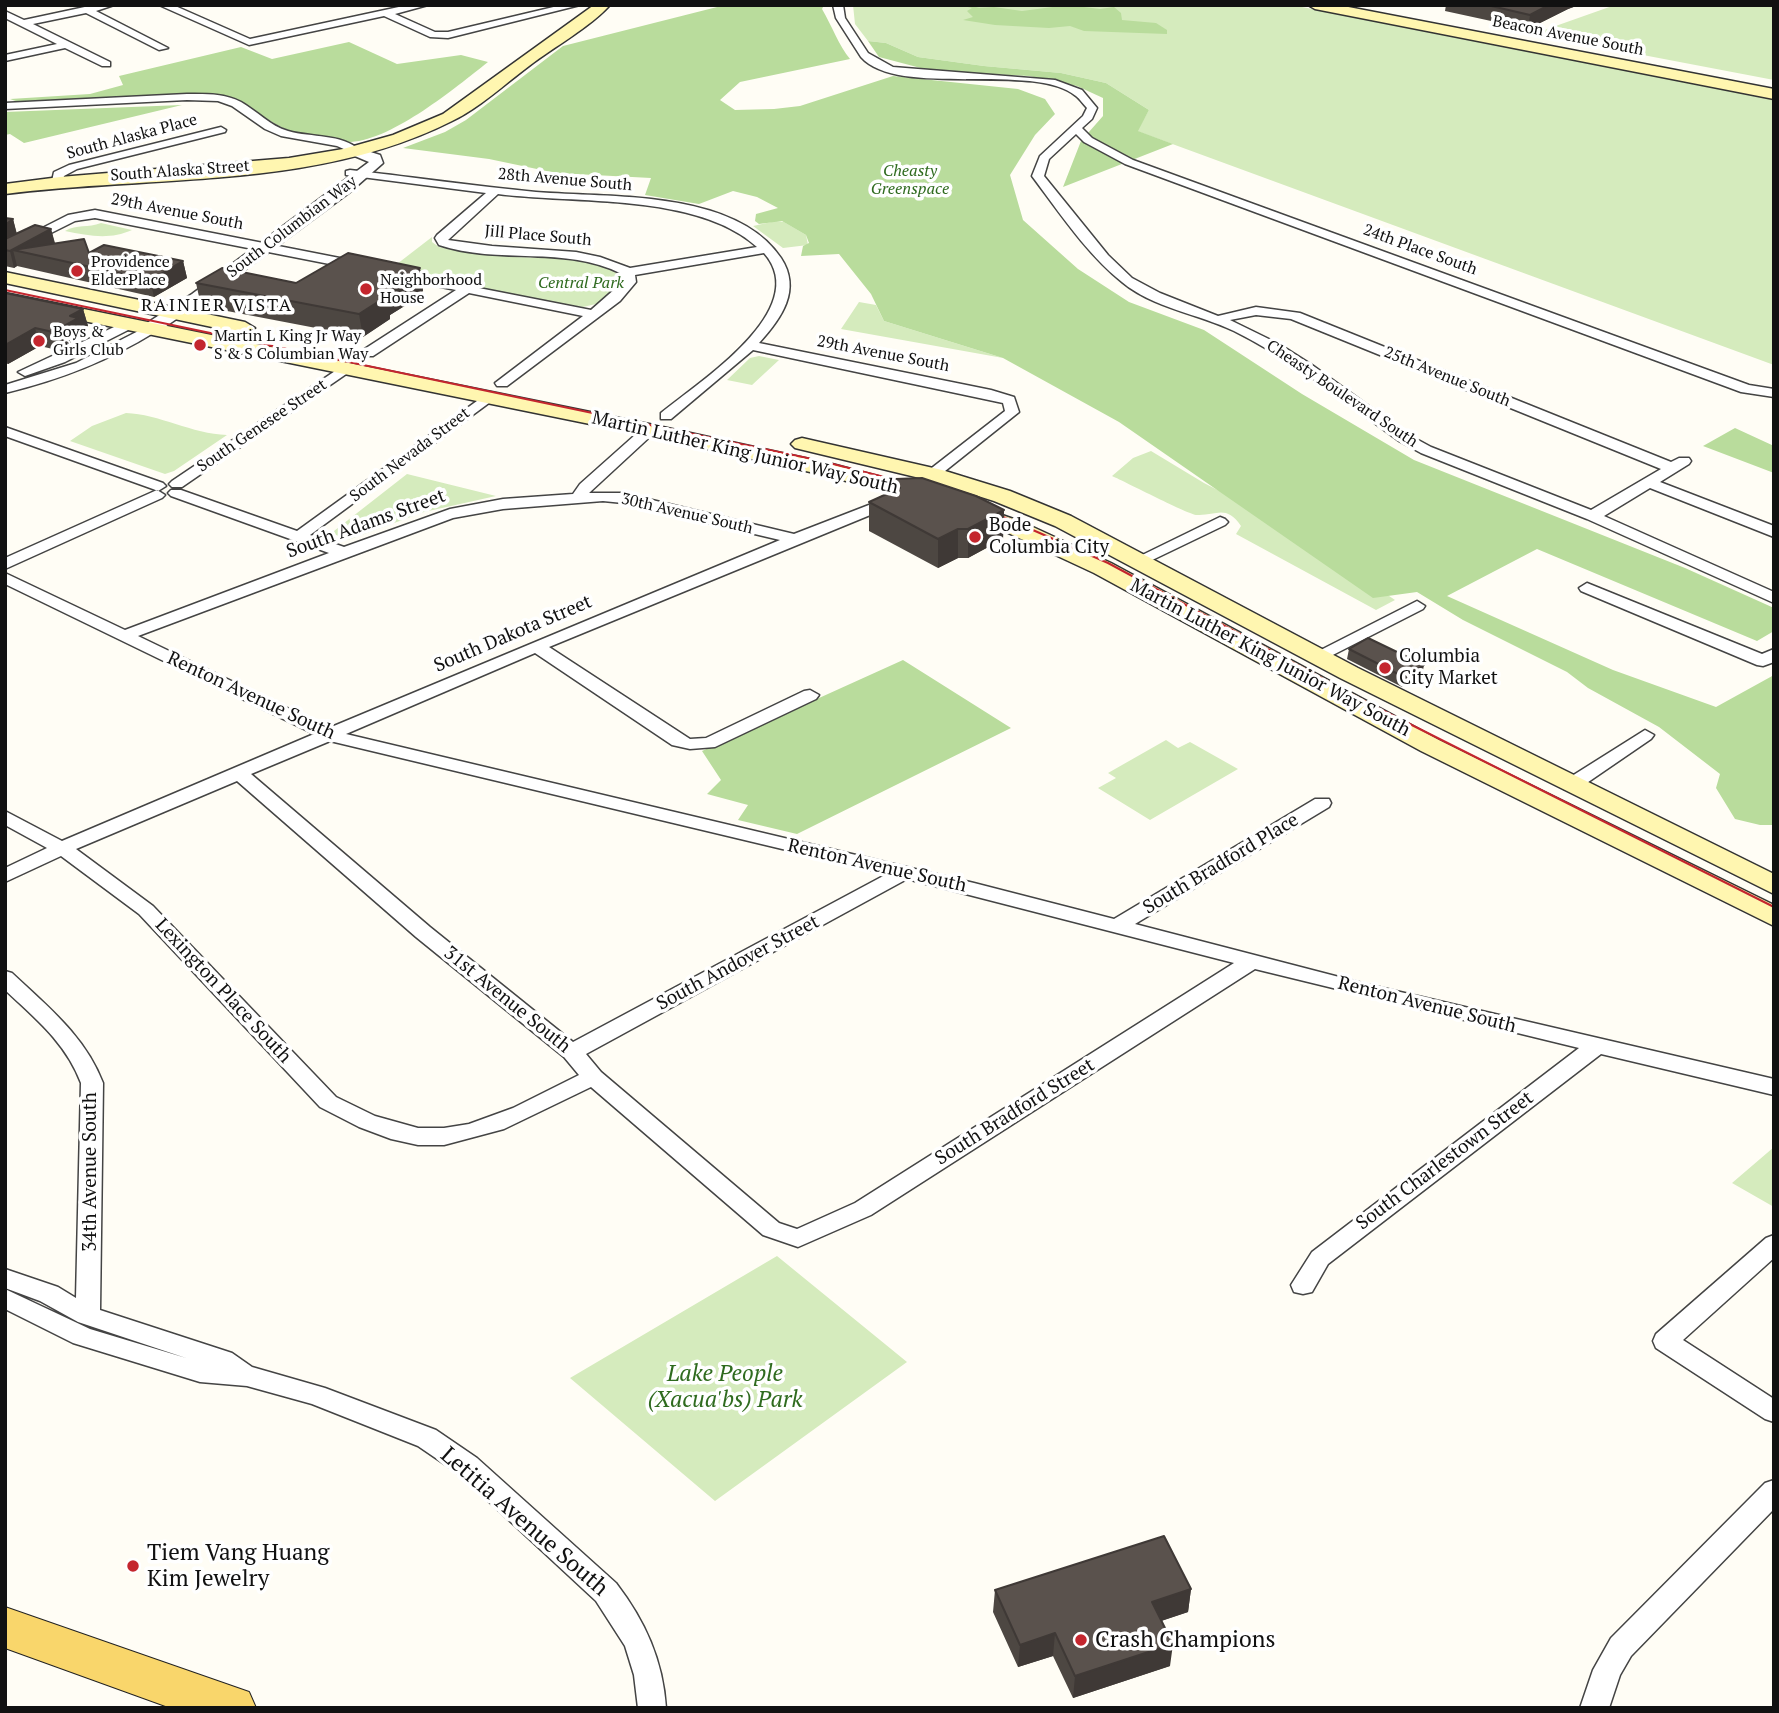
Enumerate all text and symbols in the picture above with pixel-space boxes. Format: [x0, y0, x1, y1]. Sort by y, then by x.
street label: Beacon Avenue South [1491, 12, 1645, 60]
street label: South Alaska Place [65, 110, 199, 164]
street label: South Alaska Street [110, 157, 250, 185]
park label: Cheasty Greenspace [871, 161, 949, 199]
street label: 28th Avenue South [497, 165, 633, 195]
street label: South Columbian Way [223, 172, 361, 282]
street label: 29th Avenue South [109, 190, 245, 234]
street label: 24th Place South [1360, 221, 1480, 279]
street label: Jill Place South [484, 222, 592, 250]
place label: Providence ElderPlace [91, 252, 170, 290]
marker: Providence ElderPlace [69, 263, 85, 279]
place label: Neighborhood House [380, 270, 482, 308]
park label: Central Park [538, 273, 624, 293]
marker: Neighborhood House [358, 281, 374, 297]
district label: RAINIER VISTA [143, 295, 291, 317]
place label: Boys & Girls Club [53, 322, 124, 360]
place label: Martin L King Jr Way S & S Columbian Way [214, 326, 368, 364]
street label: 29th Avenue South [815, 332, 951, 376]
marker: Boys & Girls Club [31, 333, 47, 349]
street label: Cheasty Boulevard South [1263, 336, 1421, 452]
marker: Martin L King Jr Way S & S Columbian Way [192, 337, 208, 353]
street label: 25th Avenue South [1381, 343, 1513, 411]
street label: South Genesee Street [194, 376, 330, 476]
street label: South Nevada Street [346, 404, 474, 506]
street label: Martin Luther King Junior Way South [590, 407, 900, 499]
street label: South Adams Street [283, 485, 449, 563]
street label: 30th Avenue South [619, 490, 755, 538]
place label: Bode Columbia City [989, 515, 1109, 559]
marker: Bode Columbia City [967, 529, 983, 545]
street label: Martin Luther King Junior Way South [1126, 574, 1414, 742]
street label: South Dakota Street [431, 590, 595, 678]
place label: Columbia City Market [1399, 646, 1498, 690]
street label: Renton Avenue South [163, 647, 339, 745]
marker: Columbia City Market [1377, 660, 1393, 676]
street label: South Bradford Place [1139, 809, 1303, 919]
street label: Renton Avenue South [785, 834, 969, 898]
street label: South Andover Street [653, 910, 823, 1016]
street label: Lexington Place South [150, 914, 296, 1068]
street label: 31st Avenue South [439, 942, 575, 1058]
street label: Renton Avenue South [1336, 972, 1518, 1038]
street label: South Bradford Street [931, 1054, 1099, 1170]
street label: South Charlestown Street [1352, 1087, 1538, 1235]
street label: 34th Avenue South [80, 1092, 102, 1252]
park label: Lake People (Xacua'bs) Park [647, 1360, 803, 1414]
street label: Letitia Avenue South [434, 1442, 614, 1602]
place label: Tiem Vang Huang Kim Jewelry [147, 1539, 329, 1593]
marker: Tiem Vang Huang Kim Jewelry [125, 1558, 141, 1574]
place label: Crash Champions [1095, 1626, 1275, 1654]
marker: Crash Champions [1073, 1632, 1089, 1648]

